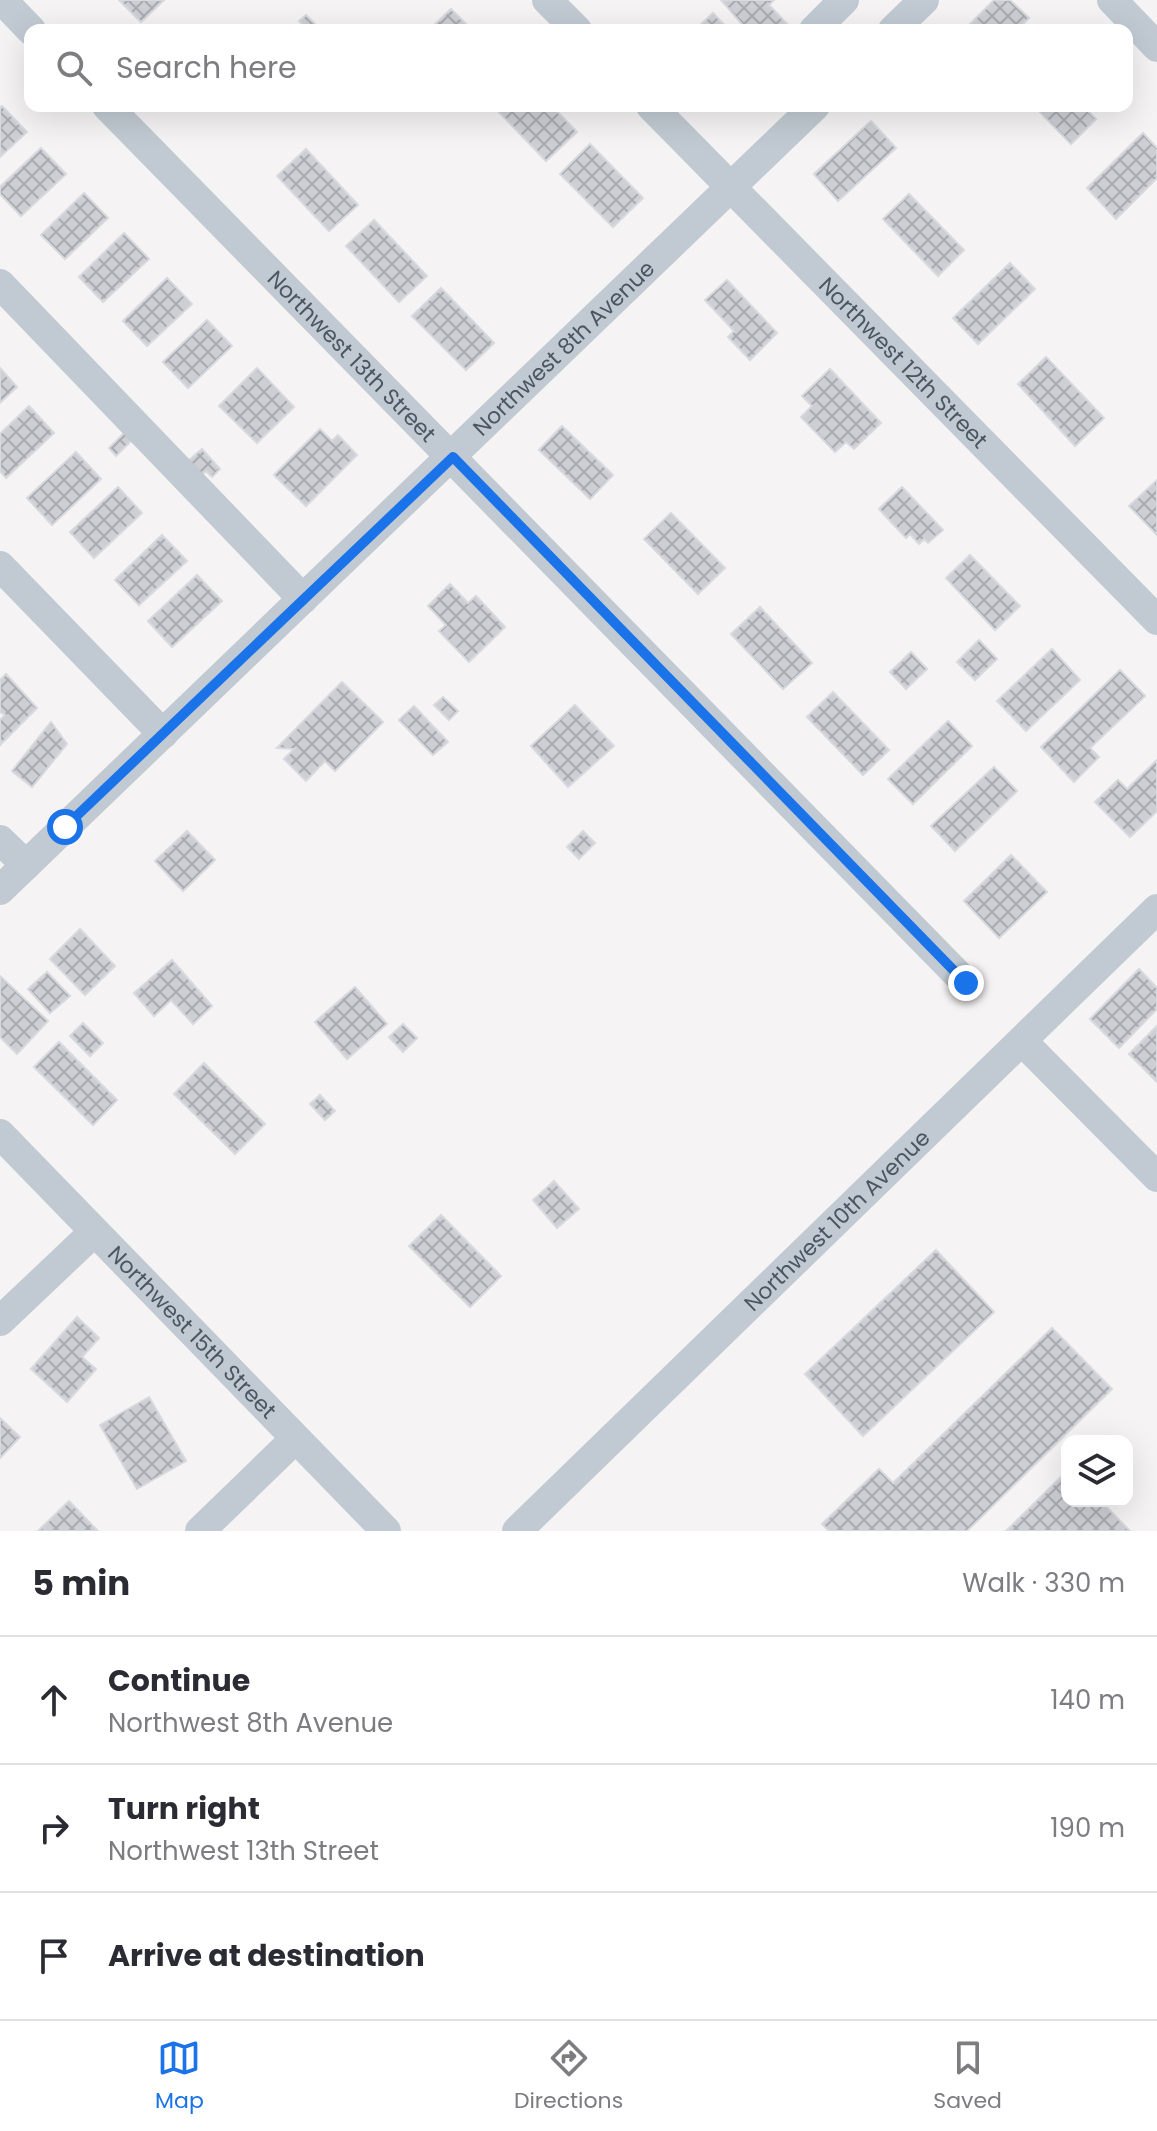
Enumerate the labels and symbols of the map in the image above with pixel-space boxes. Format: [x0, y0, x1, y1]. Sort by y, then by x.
street label: Northwest 8th Avenue [466, 253, 662, 443]
street label: Northwest 13th Street [260, 264, 443, 449]
street label: Northwest 12th Street [812, 270, 995, 455]
route start [47, 809, 83, 845]
route end [948, 965, 984, 1001]
street label: Northwest 10th Avenue [737, 1123, 937, 1318]
street label: Northwest 15th Street [101, 1239, 283, 1426]

